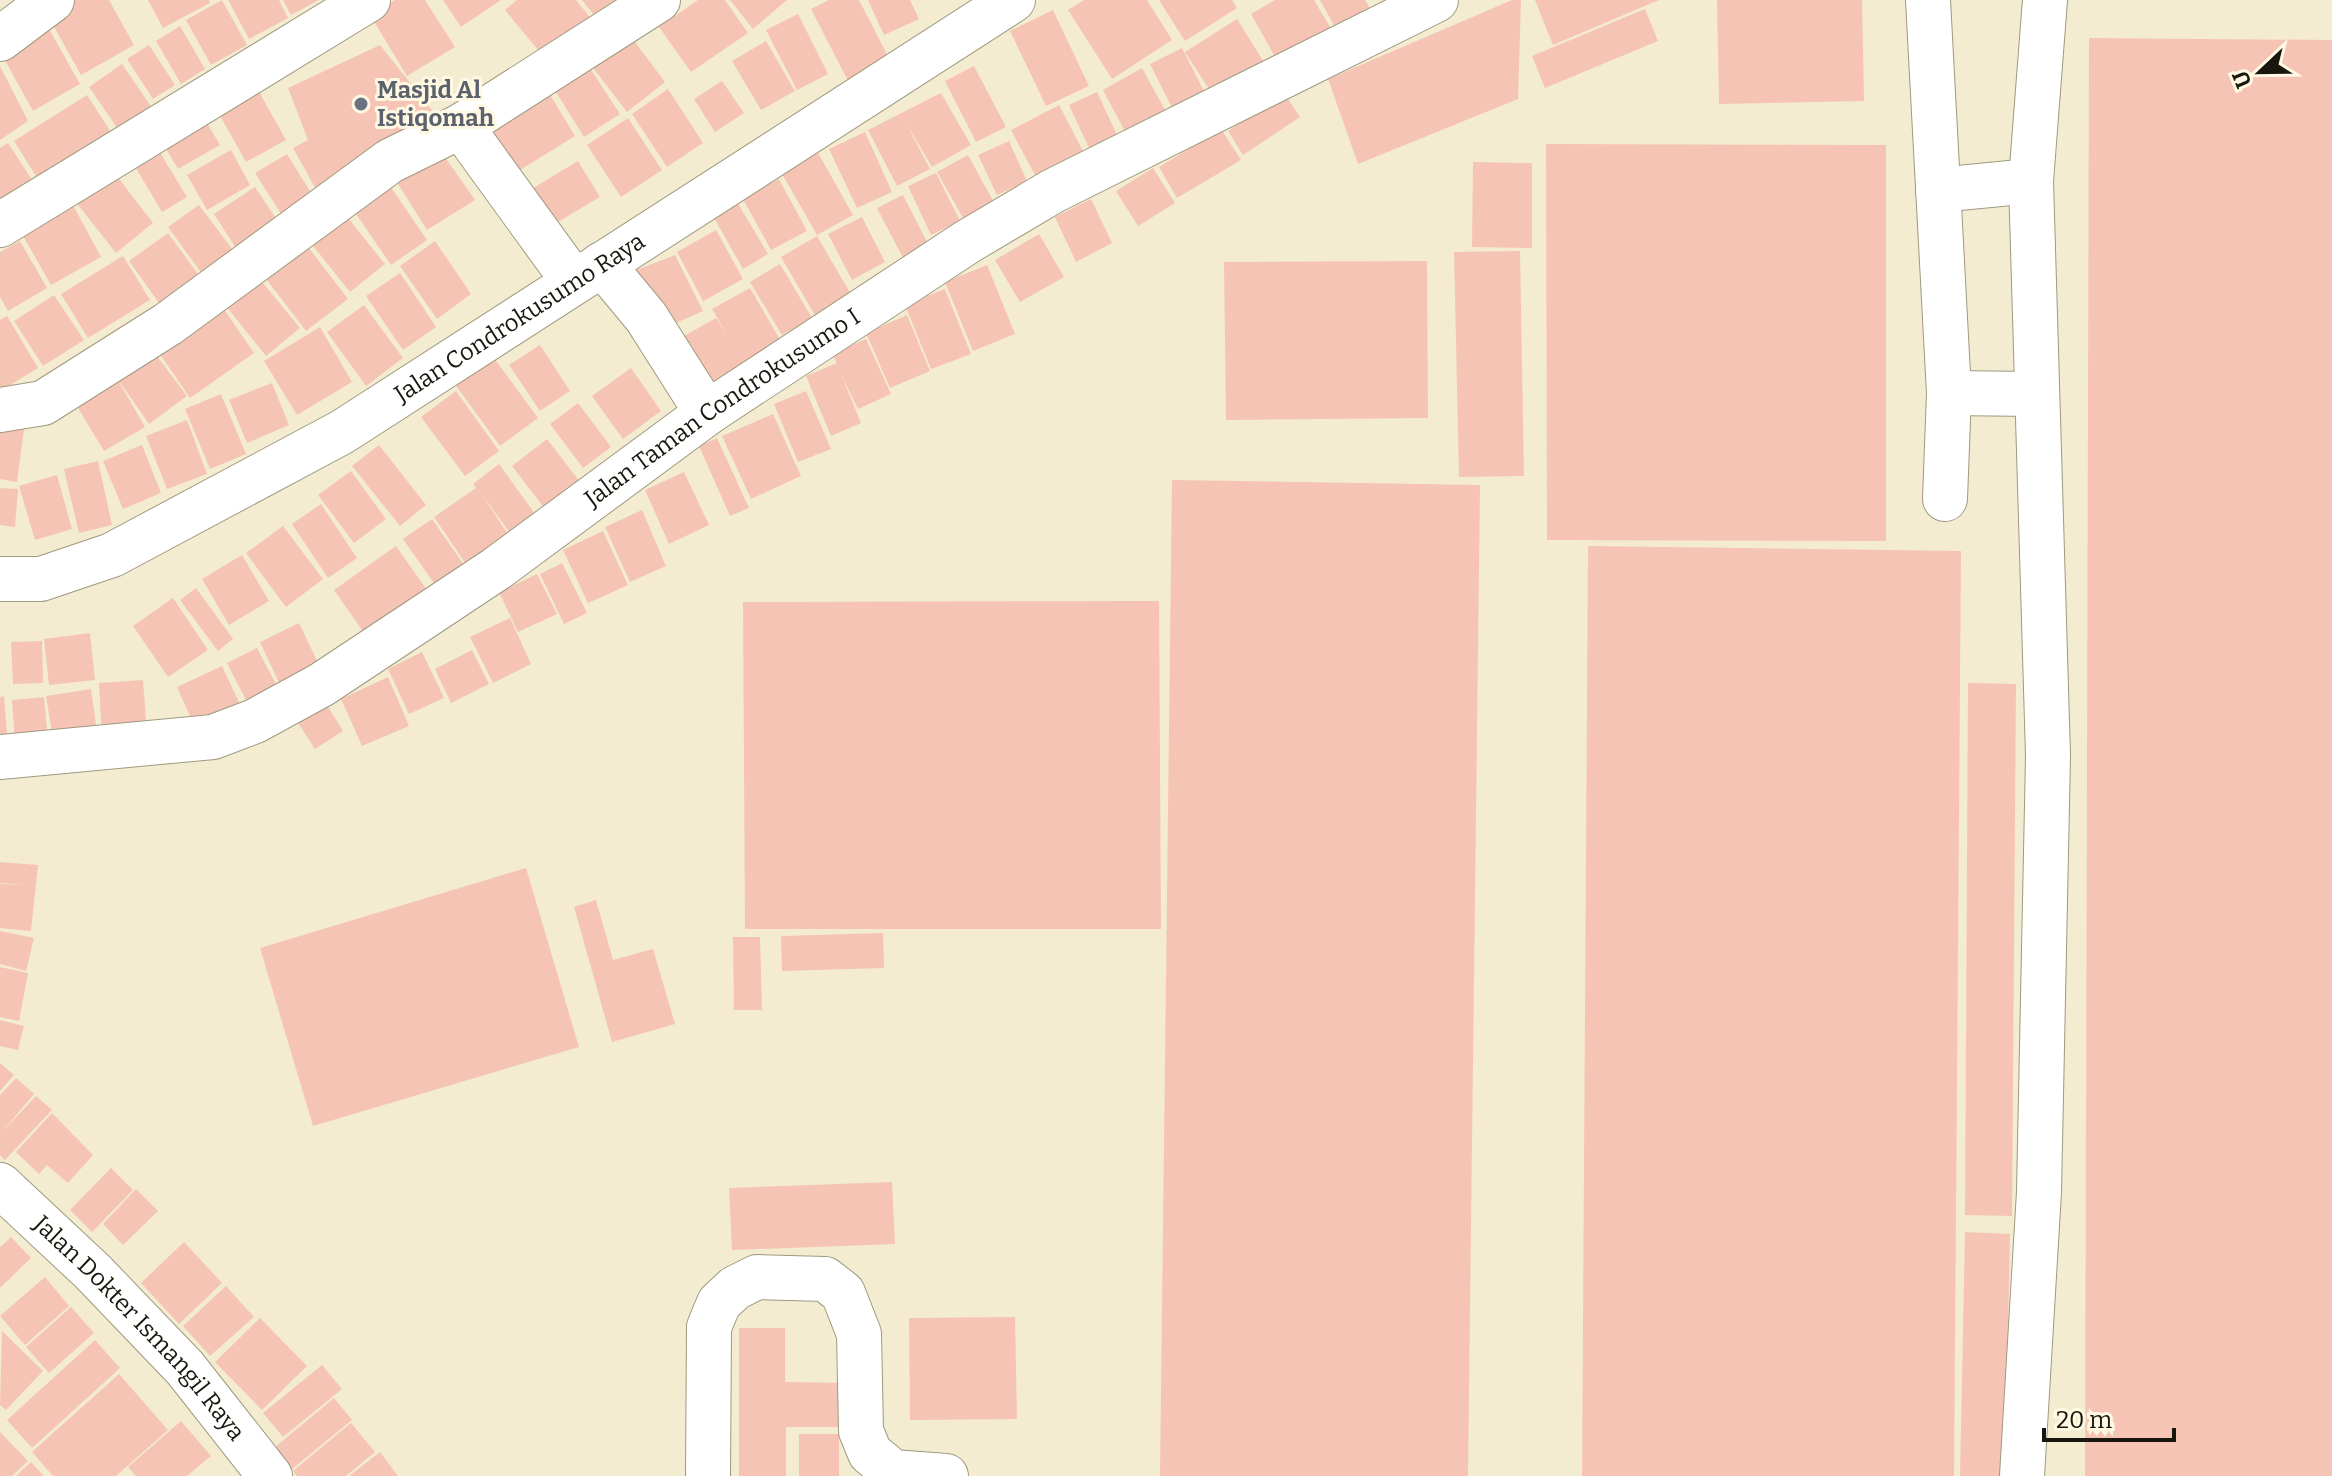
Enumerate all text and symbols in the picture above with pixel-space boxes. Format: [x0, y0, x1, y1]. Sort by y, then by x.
north arrow [2220, 32, 2300, 112]
text: U [2226, 67, 2257, 92]
place label: Masjid Al Istiqomah [377, 76, 494, 132]
marker: Masjid Al Istiqomah [352, 95, 370, 113]
street label: Jalan Condrokusumo Raya [389, 227, 650, 409]
street label: Jalan Taman Condrokusumo I [578, 302, 865, 513]
street label: Jalan Dokter Ismangil Raya [27, 1209, 251, 1446]
scale bar [2044, 1392, 2174, 1442]
text: 20 m [2056, 1406, 2112, 1434]

